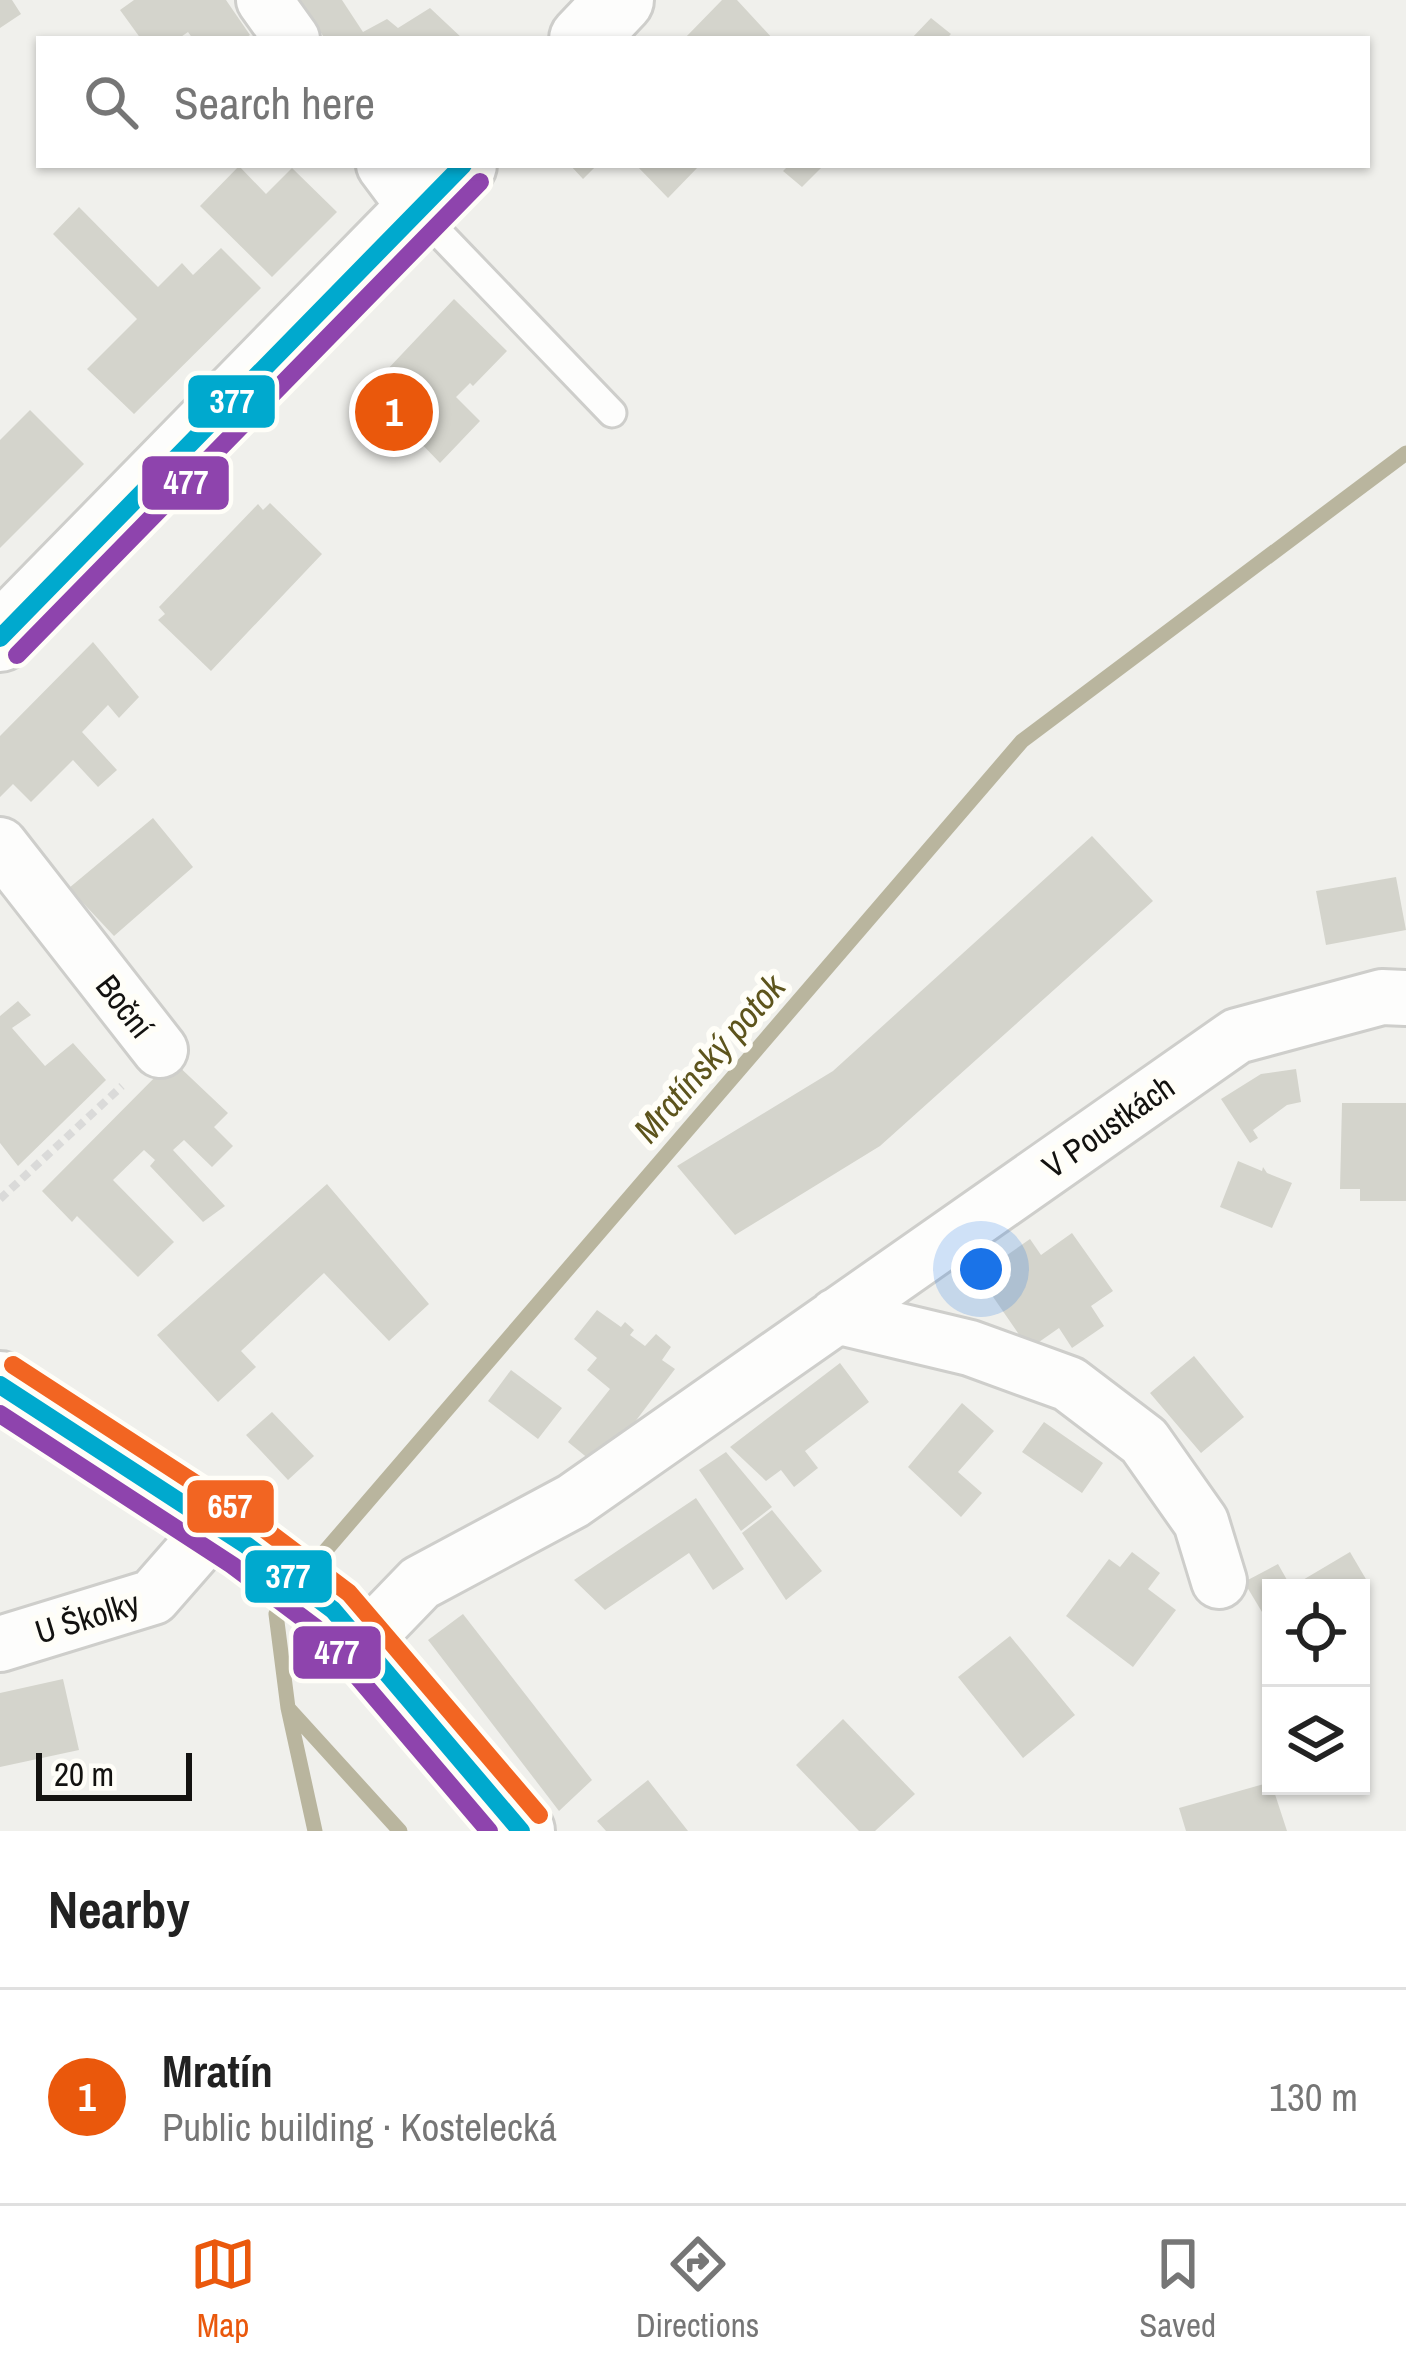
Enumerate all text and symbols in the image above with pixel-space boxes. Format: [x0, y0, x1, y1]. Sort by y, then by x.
search box [36, 36, 1370, 168]
icon: search [78, 69, 144, 135]
text: Search here [174, 72, 375, 133]
pin: 1 [355, 367, 433, 457]
line badge: 377 [186, 373, 277, 430]
text: 377 [209, 379, 255, 423]
line badge: 477 [140, 454, 231, 512]
text: 477 [163, 460, 209, 504]
water label: Mratínský potok [623, 963, 796, 1152]
street label: Boční [86, 965, 164, 1047]
street label: V Poustkách [1033, 1064, 1183, 1188]
your location [951, 1239, 1011, 1299]
line badge: 657 [185, 1478, 276, 1535]
text: 657 [207, 1484, 253, 1528]
line badge: 377 [243, 1548, 334, 1605]
text: 377 [265, 1554, 311, 1598]
map controls [1262, 1579, 1370, 1795]
button: locate [1262, 1579, 1370, 1687]
street label: U Školky [30, 1580, 145, 1654]
line badge: 477 [291, 1624, 383, 1681]
text: 477 [314, 1630, 360, 1674]
button: layers [1262, 1687, 1370, 1795]
scale bar [36, 1747, 192, 1800]
text: 20 m [54, 1752, 114, 1796]
text: Nearby [48, 1875, 190, 1944]
text: Mratín [162, 2040, 273, 2101]
text: 1 [78, 2071, 96, 2123]
text: 130 m [1269, 2071, 1358, 2123]
text: Public building · Kostelecká [162, 2101, 557, 2153]
tab: Map [190, 2231, 256, 2347]
tab: Directions [636, 2231, 759, 2347]
tab: Saved [1139, 2231, 1216, 2347]

